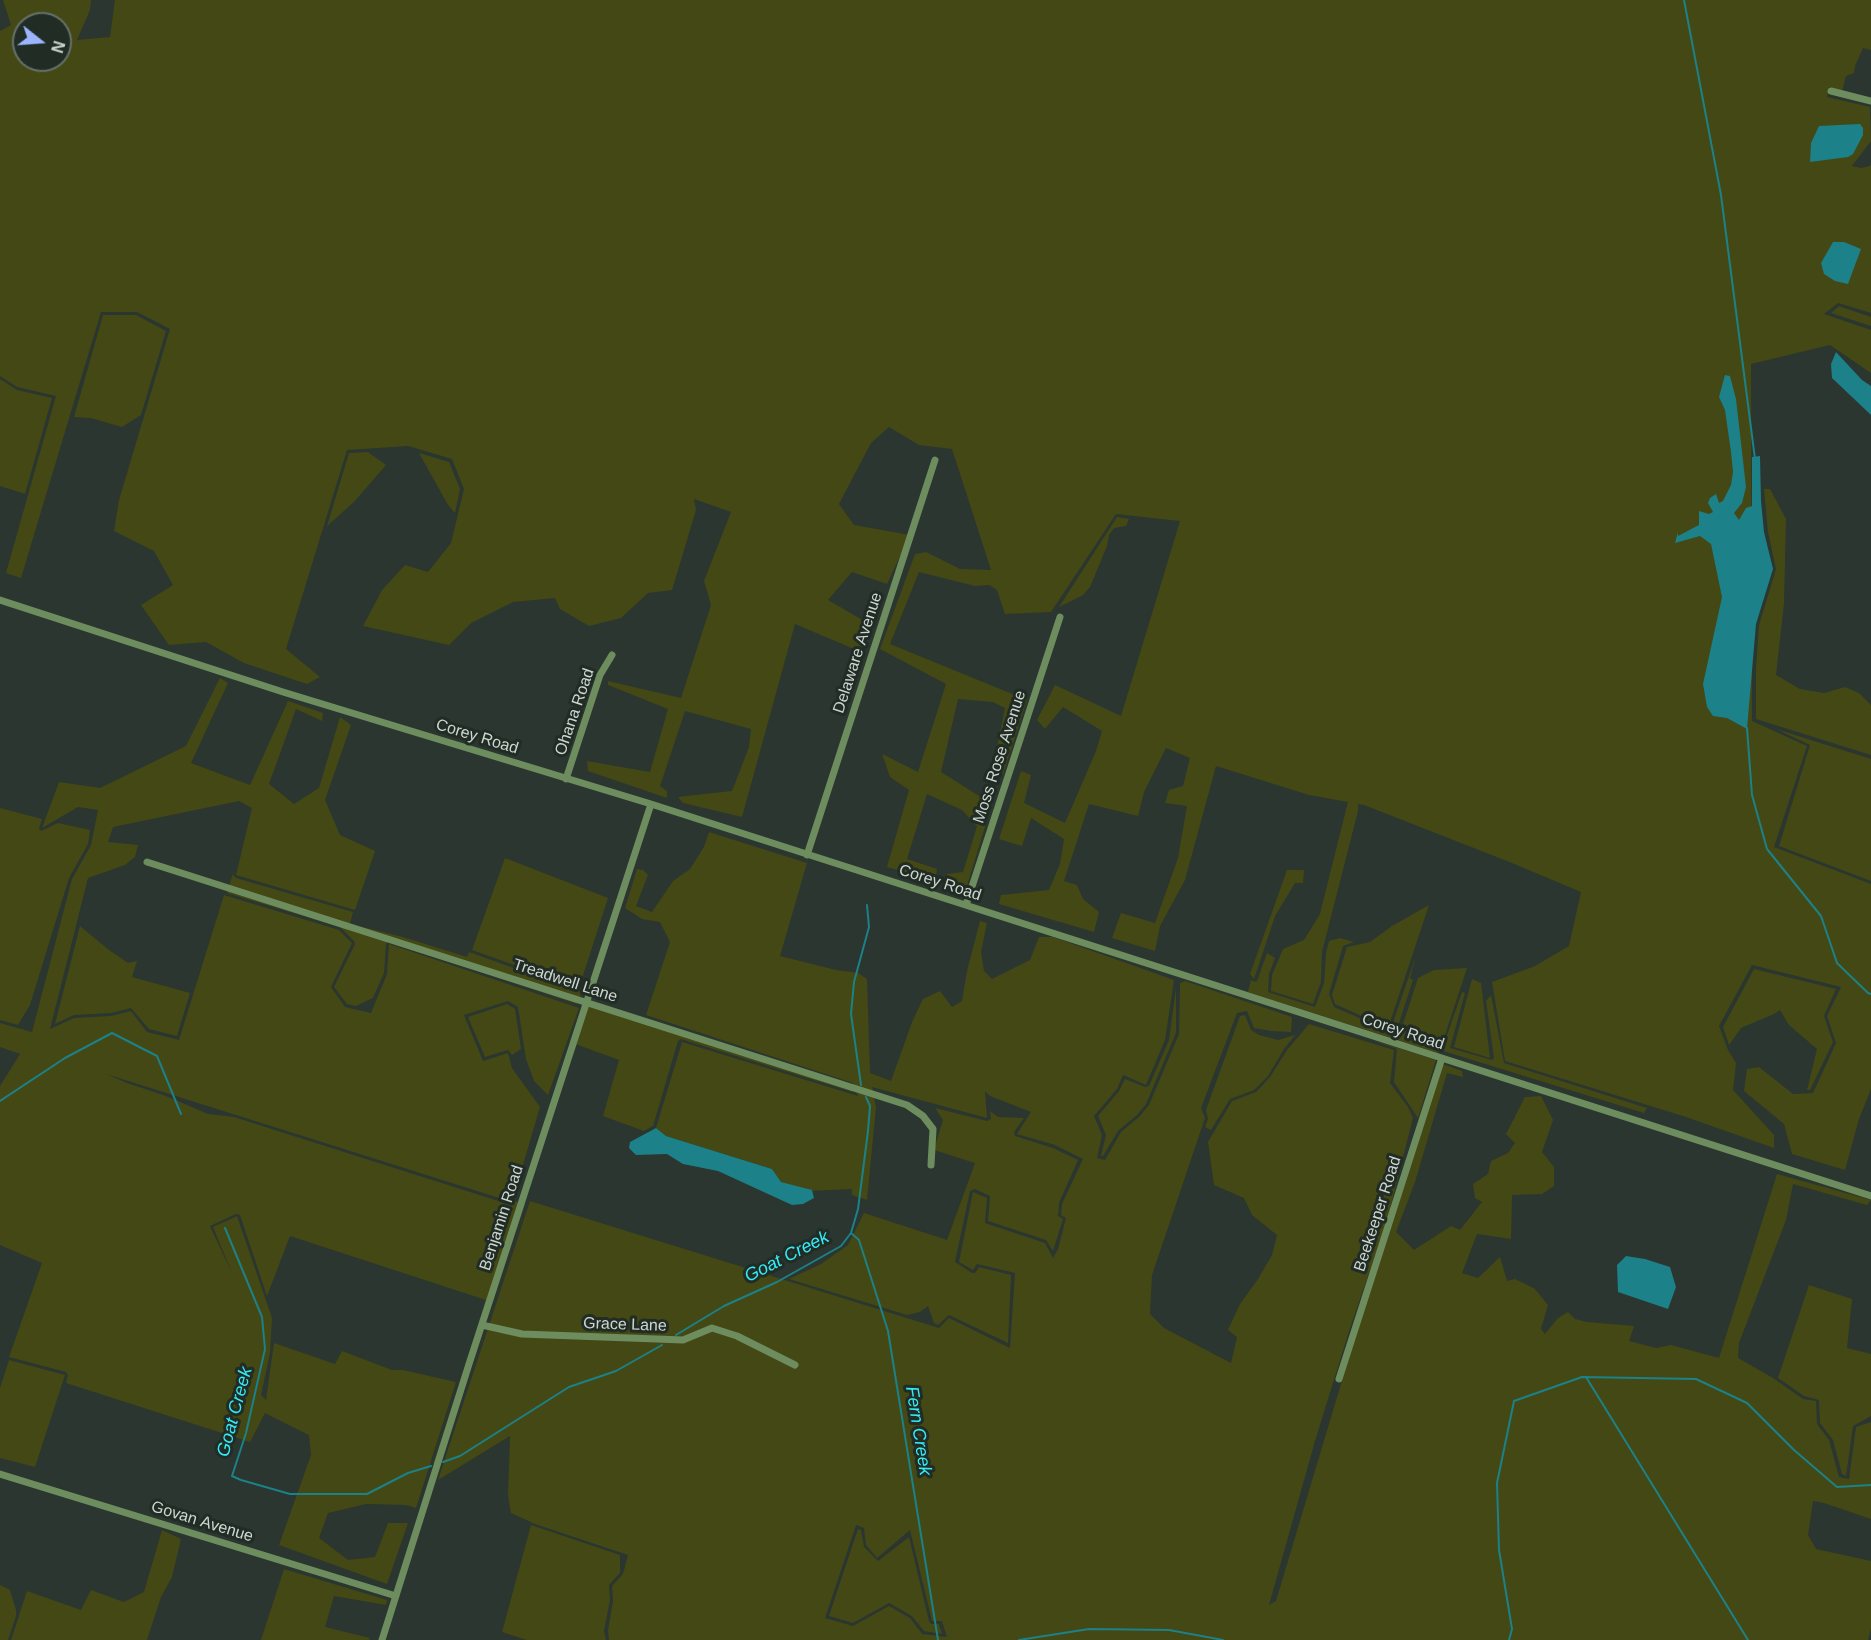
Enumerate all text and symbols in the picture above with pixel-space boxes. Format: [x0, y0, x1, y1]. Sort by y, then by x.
north arrow [12, 12, 72, 72]
text: N [48, 39, 68, 55]
street label: Delaware Avenue [829, 590, 887, 716]
street label: Ohana Road [551, 666, 599, 758]
street label: Moss Rose Avenue [969, 688, 1031, 826]
street label: Corey Road [433, 715, 521, 759]
street label: Corey Road [896, 861, 984, 905]
street label: Treadwell Lane [510, 955, 620, 1007]
street label: Corey Road [1359, 1010, 1447, 1054]
street label: Beekeeper Road [1350, 1154, 1406, 1274]
street label: Benjamin Road [476, 1163, 528, 1273]
water label: Goat Creek [741, 1226, 833, 1288]
street label: Grace Lane [583, 1314, 667, 1336]
water label: Goat Creek [213, 1365, 257, 1459]
water label: Fern Creek [900, 1385, 936, 1477]
street label: Govan Avenue [149, 1497, 255, 1547]

